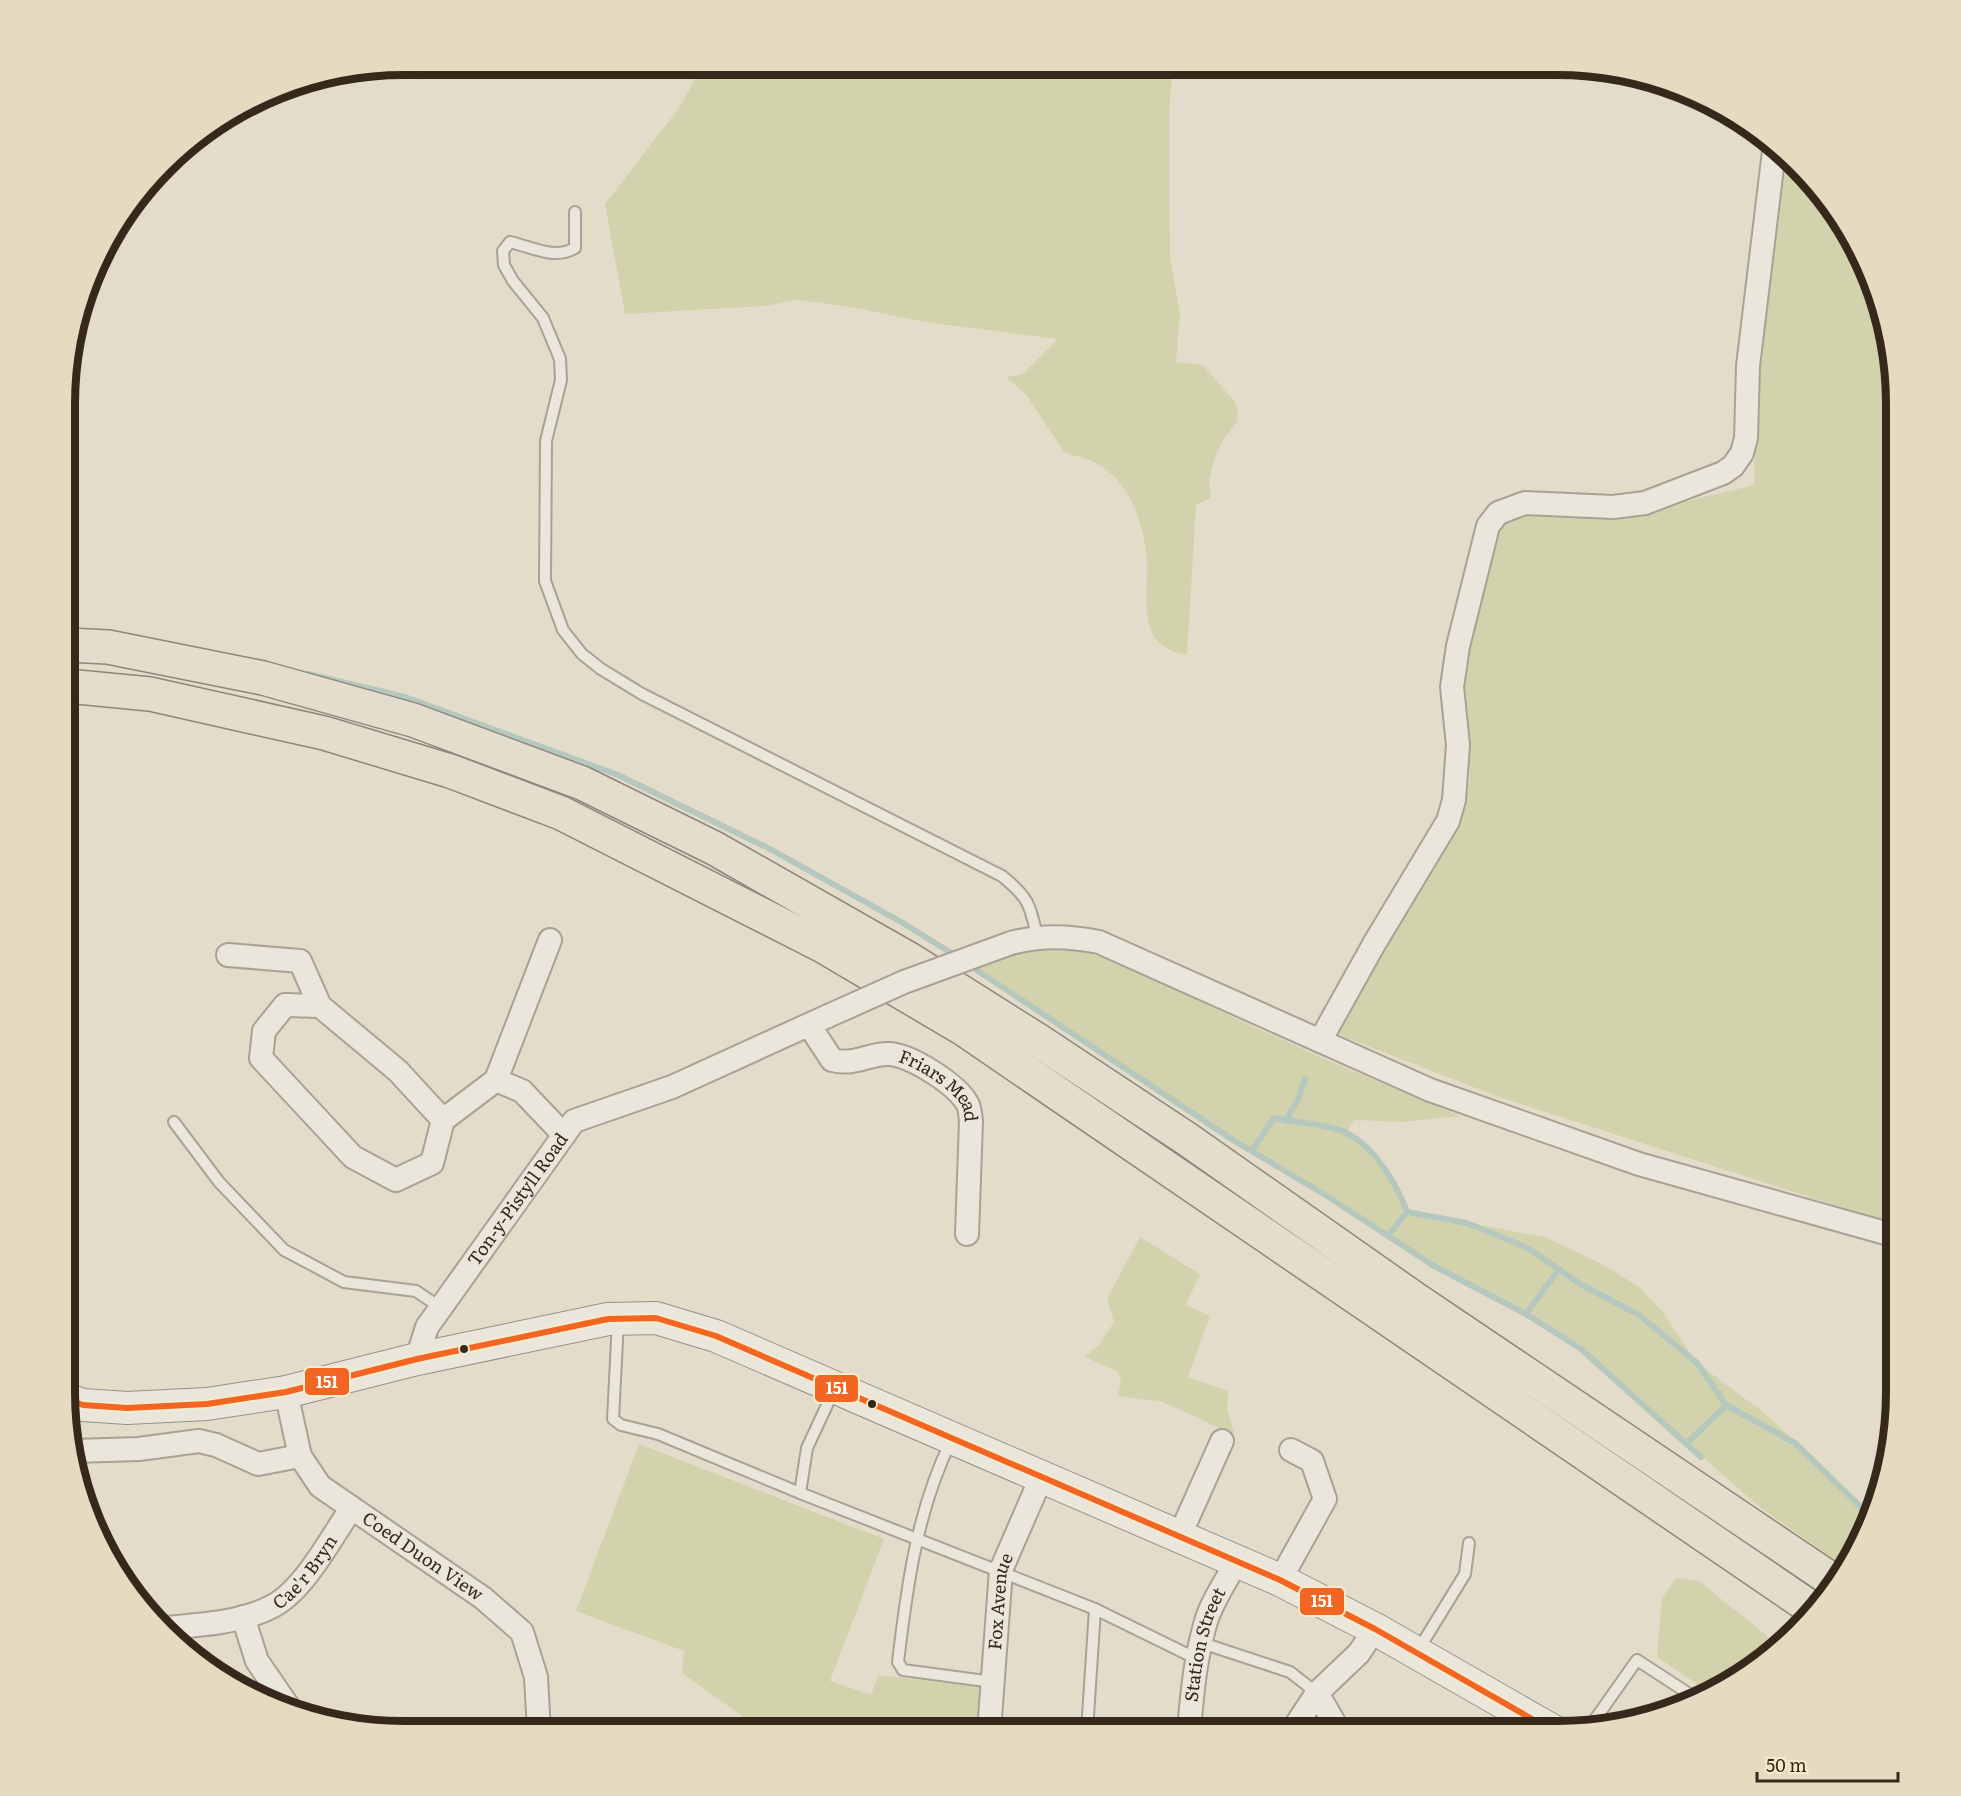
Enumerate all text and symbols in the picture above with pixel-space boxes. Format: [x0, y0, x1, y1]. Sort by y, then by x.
street label: Friars Mead [895, 1042, 986, 1123]
street label: Ton-y-Pistyll Road [460, 1127, 574, 1271]
unlabelled marker [458, 1343, 470, 1355]
line badge: 151 [304, 1367, 350, 1396]
text: 151 [316, 1369, 338, 1393]
line badge: 151 [814, 1374, 859, 1403]
text: 151 [826, 1375, 848, 1399]
unlabelled marker [866, 1398, 878, 1410]
street label: Coed Duon View [357, 1504, 490, 1607]
street label: Cae'r Bryn [266, 1529, 343, 1615]
street label: Fox Avenue [980, 1548, 1019, 1651]
street label: Station Street [1177, 1581, 1232, 1703]
line badge: 151 [1299, 1587, 1345, 1616]
text: 151 [1311, 1588, 1333, 1612]
scale bar [1757, 1745, 1898, 1783]
text: 50 m [1766, 1751, 1807, 1778]

